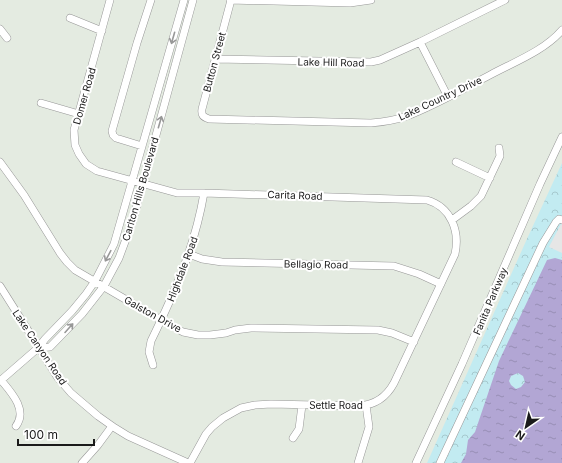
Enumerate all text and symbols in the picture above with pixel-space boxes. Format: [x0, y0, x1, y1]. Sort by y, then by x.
street label: Button Street [200, 30, 228, 93]
one-way arrow [169, 31, 176, 44]
street label: Lake Hill Road [297, 55, 365, 69]
street label: Domer Road [70, 66, 98, 126]
street label: Lake Country Drive [396, 73, 484, 123]
one-way arrow [156, 116, 164, 129]
street label: Carlton Hills Boulevard [119, 136, 161, 242]
street label: Carita Road [267, 188, 323, 202]
street label: Highdale Road [164, 235, 200, 303]
one-way arrow [104, 250, 111, 262]
street label: Bellagio Road [284, 257, 348, 271]
street label: Fanita Parkway [470, 265, 510, 337]
street label: Galston Drive [122, 293, 184, 335]
street label: Lake Canyon Road [10, 307, 70, 387]
one-way arrow [65, 323, 74, 333]
street label: Settle Road [309, 399, 363, 411]
north arrow [506, 407, 546, 447]
scale bar [18, 421, 94, 447]
text: 100 m [24, 427, 58, 442]
text: N [513, 427, 528, 443]

